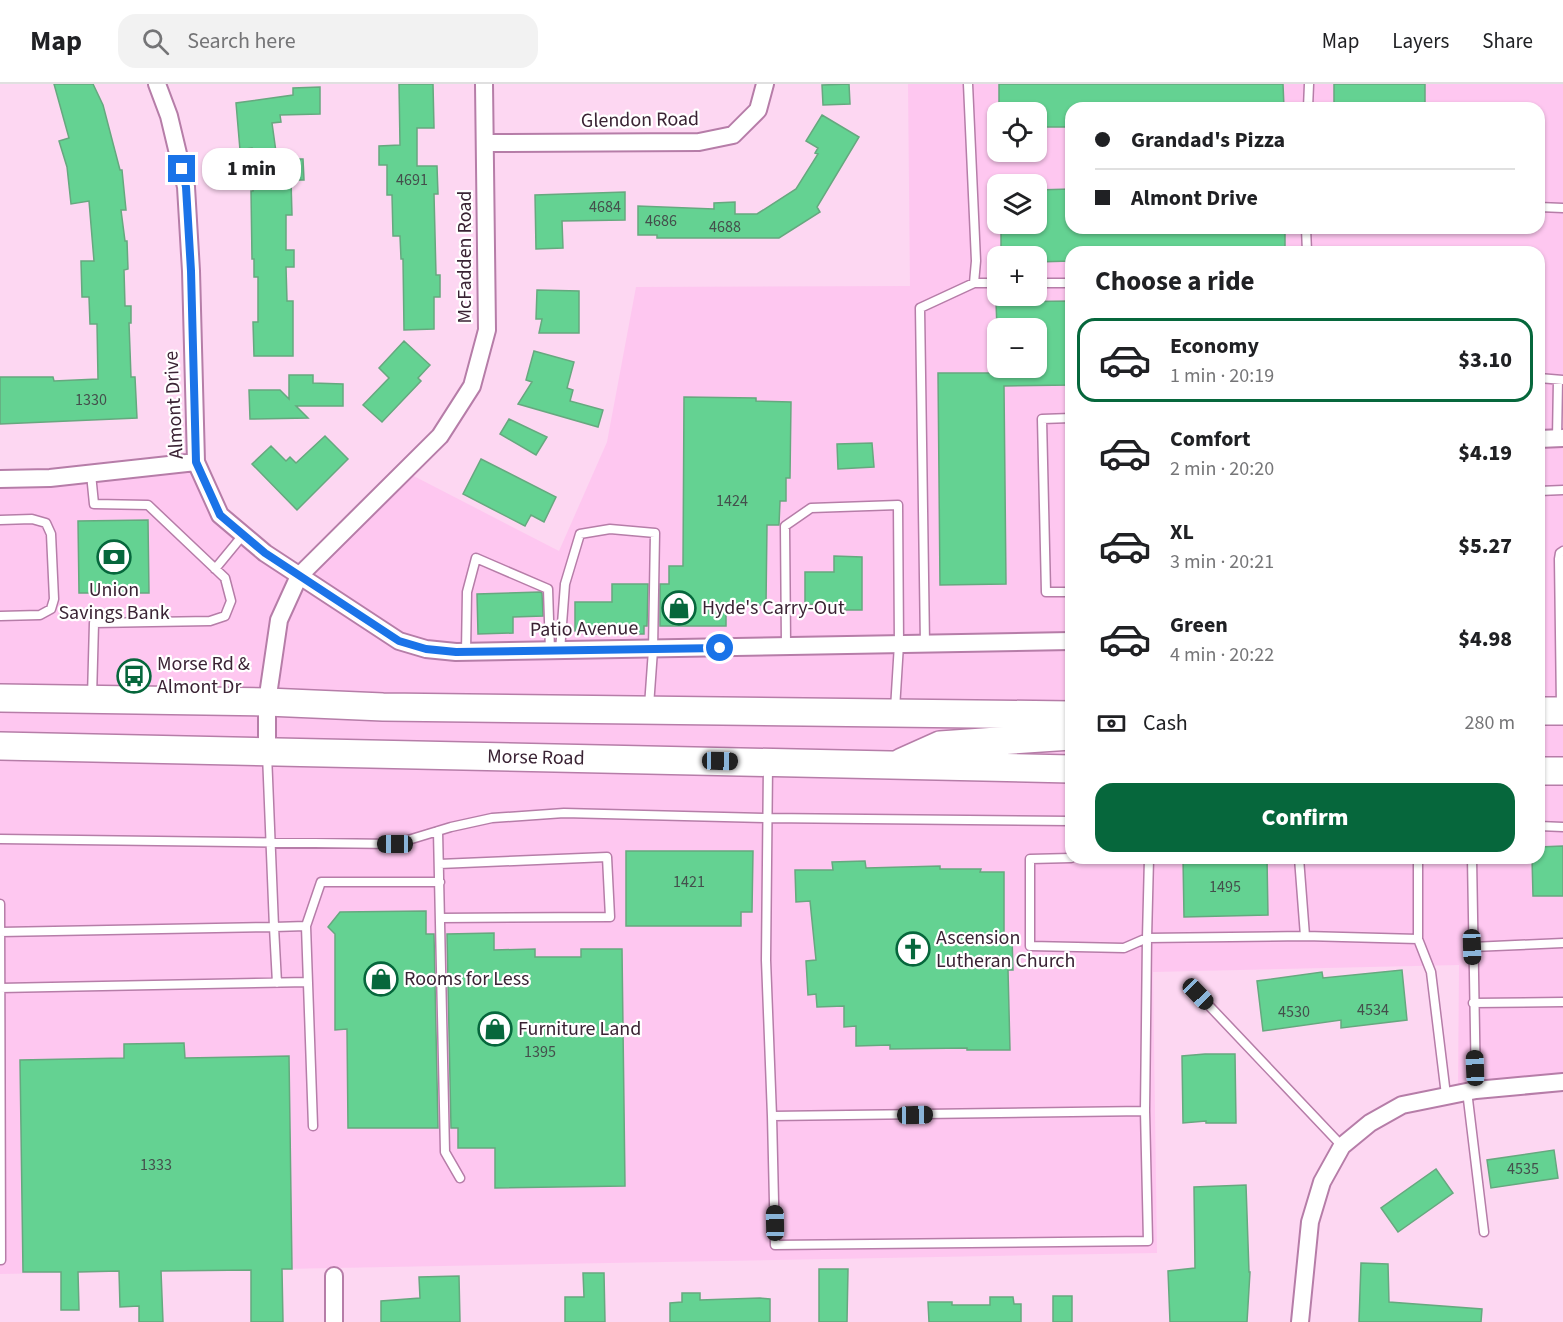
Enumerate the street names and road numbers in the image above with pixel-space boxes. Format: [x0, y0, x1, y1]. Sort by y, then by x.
street label: Glendon Road [581, 105, 699, 135]
street label: McFadden Road [451, 191, 479, 323]
street label: Almont Drive [157, 350, 191, 460]
street label: Patio Avenue [530, 614, 639, 644]
street label: Morse Road [487, 742, 585, 773]

